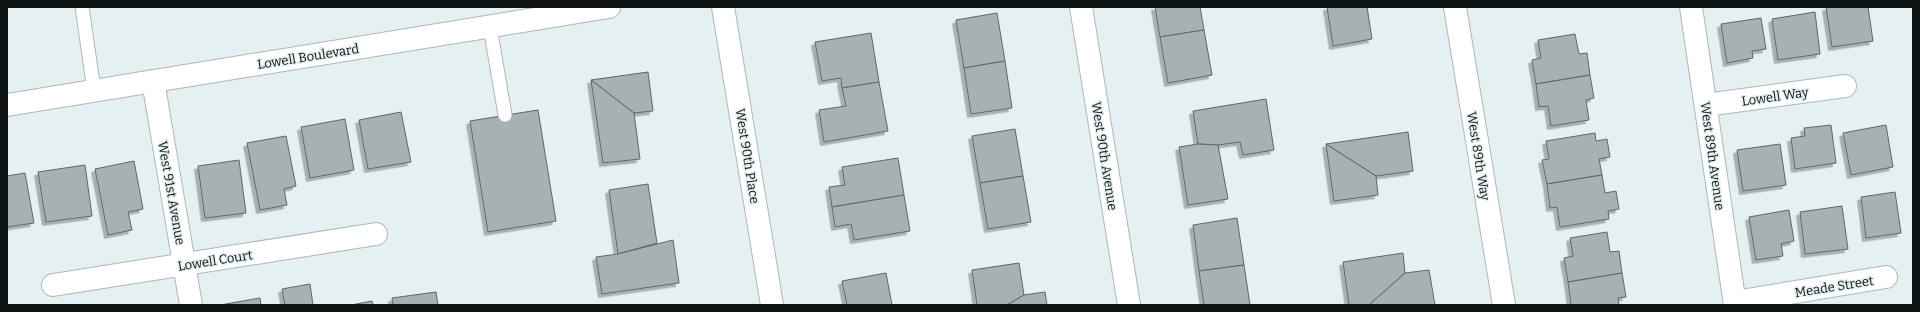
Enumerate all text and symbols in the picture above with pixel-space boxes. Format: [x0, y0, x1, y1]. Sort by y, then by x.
street label: Lowell Boulevard [256, 41, 360, 72]
street label: Lowell Way [1741, 84, 1810, 109]
street label: West 90th Avenue [1089, 101, 1121, 212]
street label: West 89th Avenue [1697, 101, 1728, 211]
street label: West 90th Place [733, 107, 762, 205]
street label: West 89th Way [1464, 111, 1493, 202]
street label: West 91st Avenue [155, 140, 188, 246]
street label: Lowell Court [177, 247, 254, 274]
street label: Meade Street [1794, 273, 1875, 300]

